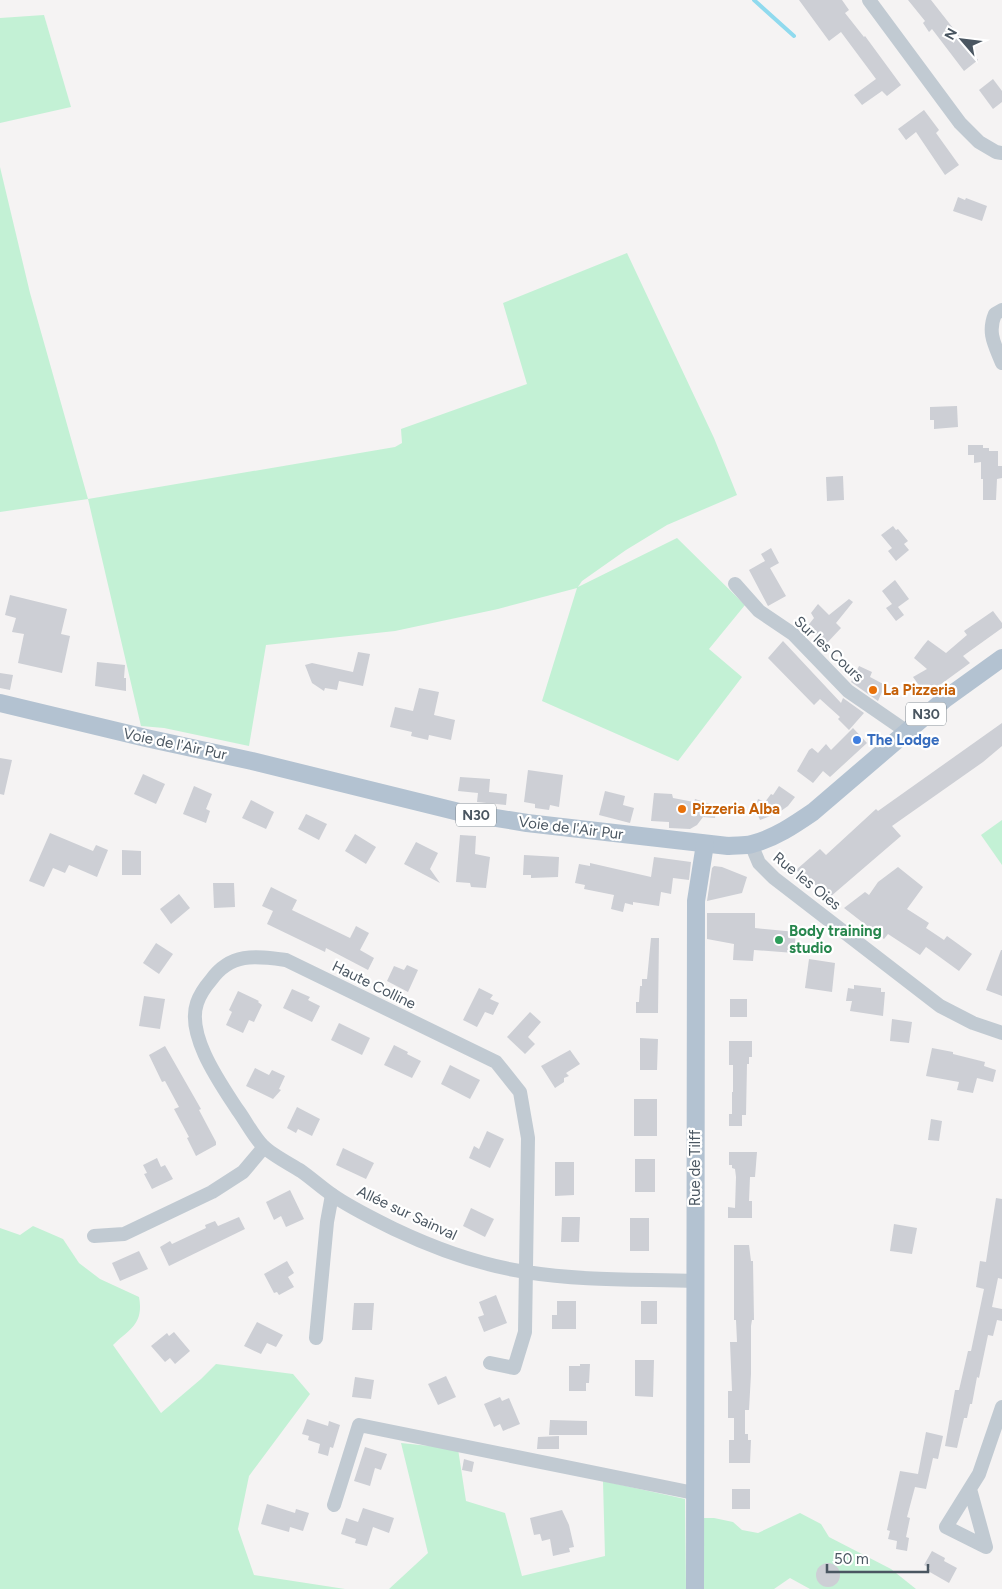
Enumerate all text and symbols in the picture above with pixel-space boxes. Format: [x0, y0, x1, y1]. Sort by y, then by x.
north arrow [937, 15, 987, 65]
text: N [941, 25, 961, 43]
street label: Sur les Cours [790, 612, 868, 686]
place label: La Pizzeria [883, 681, 956, 699]
marker: La Pizzeria [867, 684, 879, 696]
road number: N30 [906, 702, 946, 726]
street label: Voie de l'Air Pur [122, 724, 228, 764]
place label: The Lodge [867, 731, 940, 749]
marker: The Lodge [851, 734, 863, 746]
place label: Pizzeria Alba [692, 800, 780, 818]
marker: Pizzeria Alba [676, 803, 688, 815]
road number: N30 [456, 804, 496, 826]
street label: Voie de l'Air Pur [518, 813, 624, 843]
street label: Rue les Oies [769, 848, 845, 914]
place label: Body training studio [789, 922, 882, 957]
marker: Body training studio [773, 934, 785, 946]
street label: Haute Colline [329, 957, 419, 1013]
street label: Rue de Tilff [686, 1129, 704, 1206]
street label: Allée sur Sainval [354, 1182, 460, 1244]
scale bar [827, 1542, 928, 1574]
text: 50 m [834, 1550, 869, 1568]

